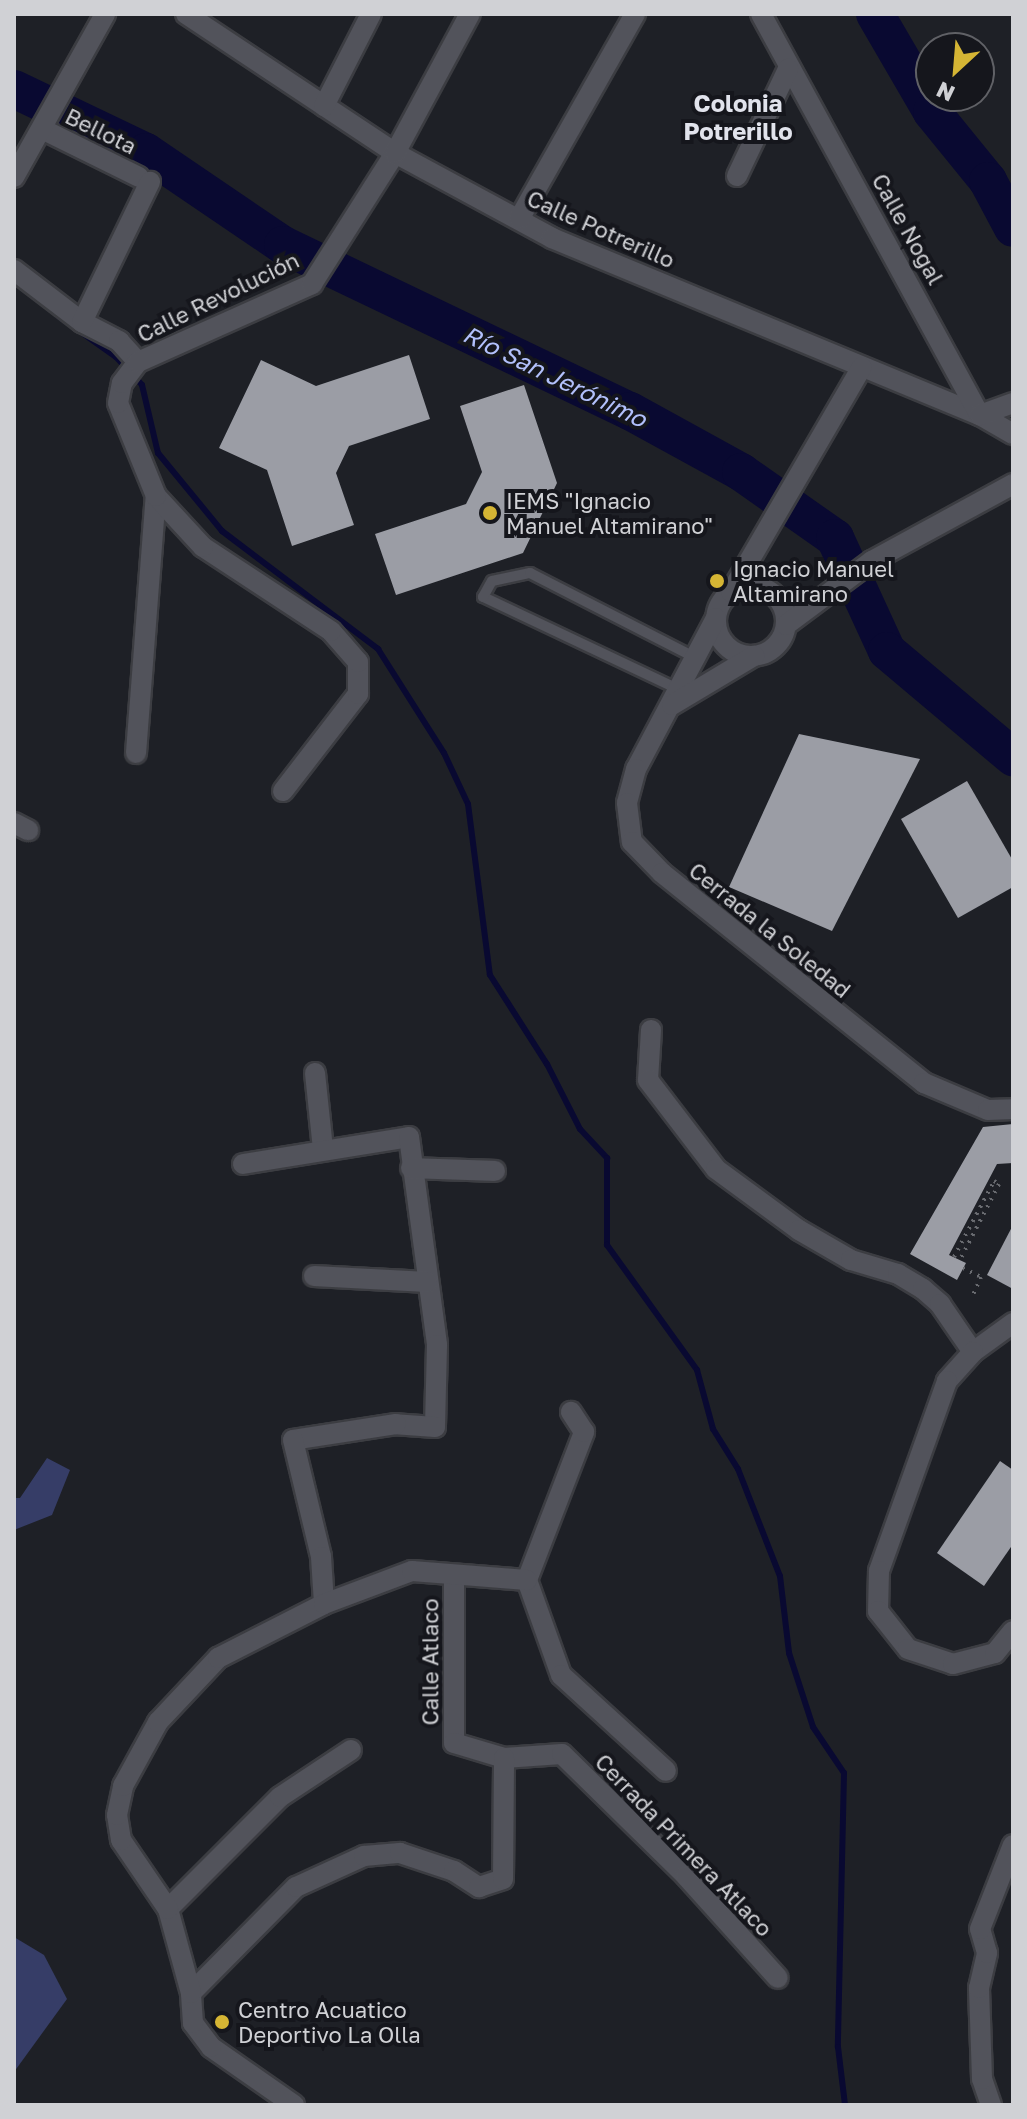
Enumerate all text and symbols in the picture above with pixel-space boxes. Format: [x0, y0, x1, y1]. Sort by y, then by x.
north arrow [915, 32, 995, 112]
text: N [932, 76, 959, 108]
district label: Colonia Potrerillo [683, 89, 793, 145]
street label: Bellota [61, 103, 141, 159]
street label: Calle Nogal [867, 169, 949, 289]
street label: Calle Potrerillo [523, 185, 679, 273]
street label: Calle Revolución [133, 246, 303, 348]
water label: Río San Jerónimo [459, 319, 651, 433]
place label: IEMS "Ignacio Manuel Altamirano" [506, 487, 713, 538]
marker: IEMS "Ignacio Manuel Altamirano" [481, 504, 499, 522]
place label: Ignacio Manuel Altamirano [733, 555, 894, 606]
marker: Ignacio Manuel Altamirano [708, 572, 726, 590]
street label: Cerrada la Soledad [684, 857, 856, 1003]
street label: Calle Atlaco [417, 1599, 443, 1725]
street label: Cerrada Primera Atlaco [590, 1748, 778, 1942]
place label: Centro Acuatico Deportivo La Olla [238, 1996, 421, 2048]
marker: Centro Acuatico Deportivo La Olla [213, 2013, 231, 2031]

